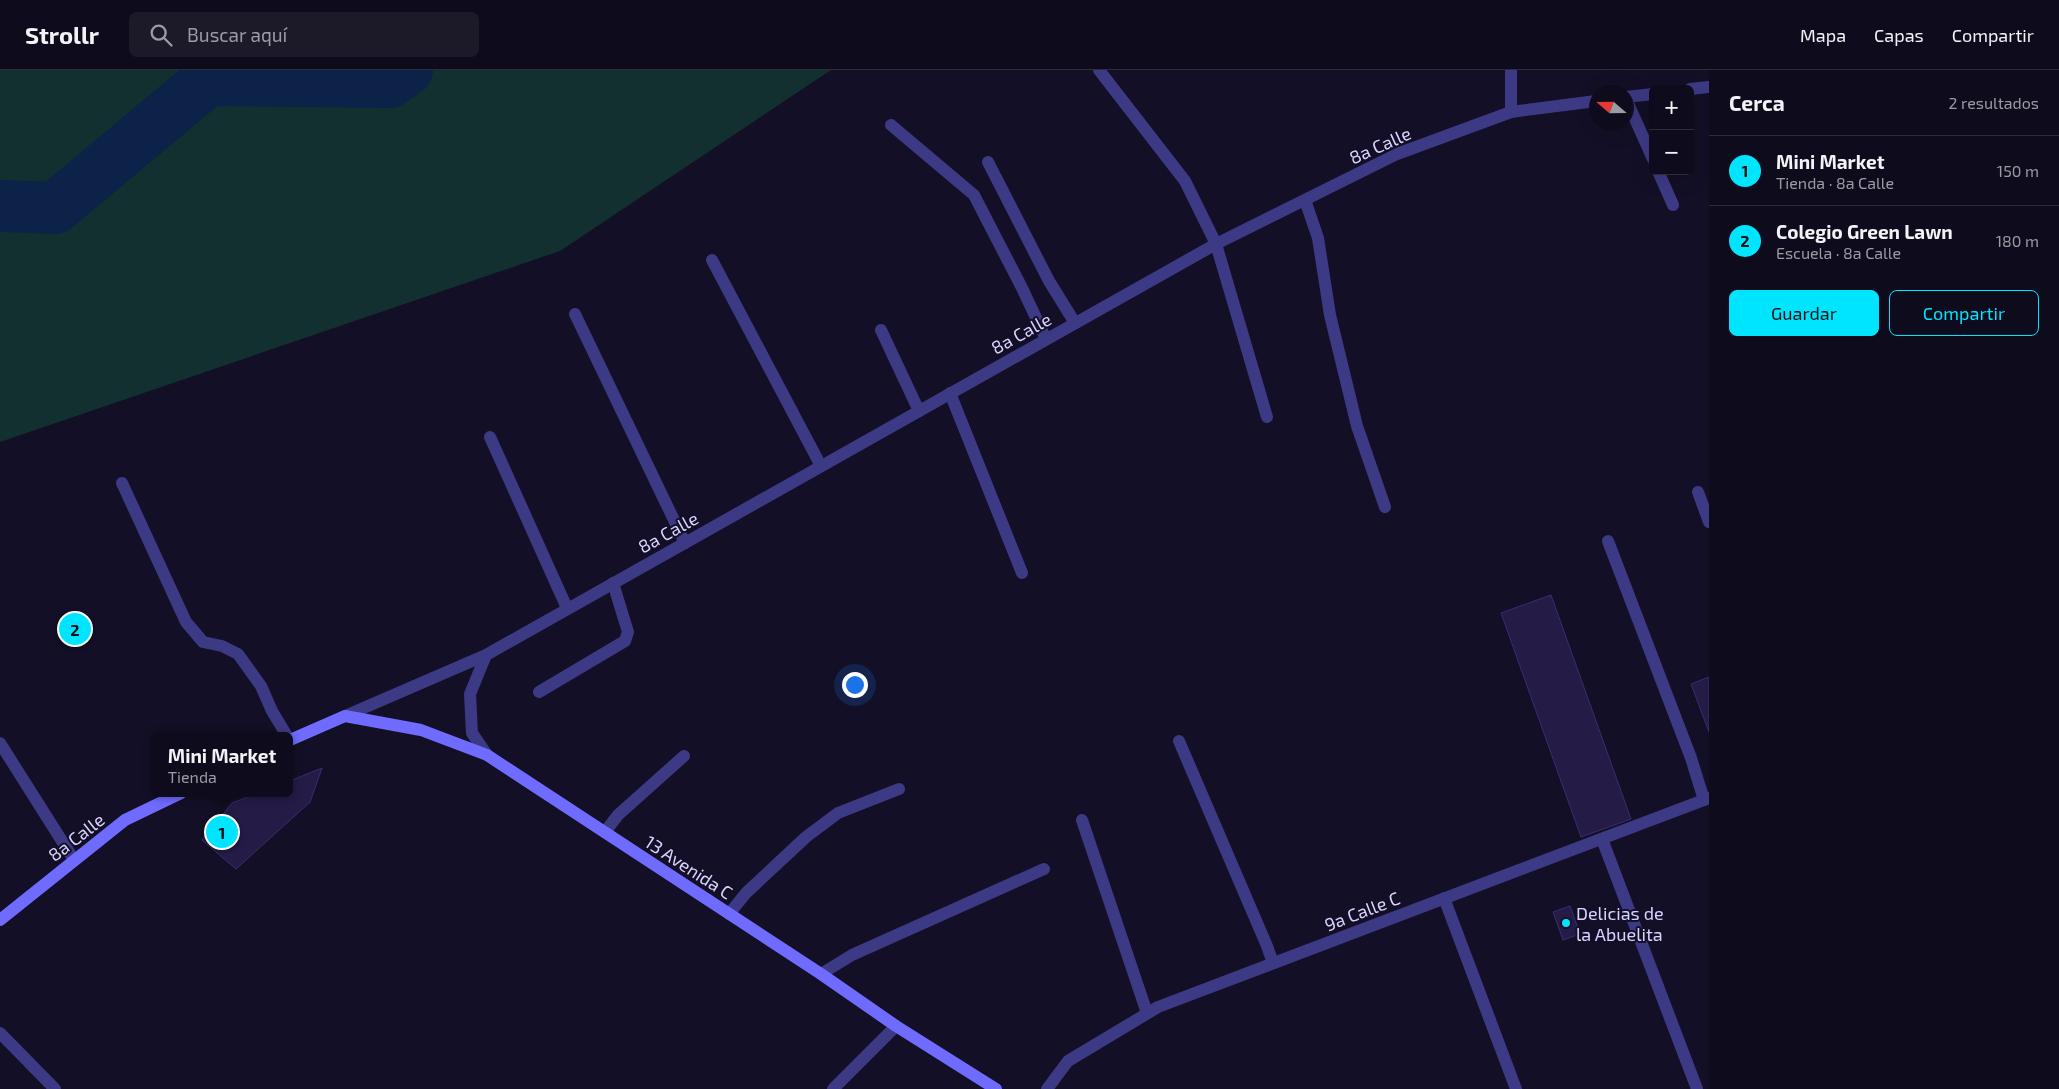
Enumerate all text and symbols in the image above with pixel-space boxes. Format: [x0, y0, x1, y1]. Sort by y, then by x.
search box [129, 12, 479, 57]
text: Strollr [25, 20, 99, 49]
icon: search [147, 21, 175, 49]
text: Buscar aquí [187, 23, 287, 46]
text: Mapa [1800, 24, 1846, 46]
text: Capas [1874, 24, 1924, 46]
text: Compartir [1952, 24, 2034, 46]
north arrow [1589, 85, 1634, 130]
map controls [1649, 85, 1694, 175]
button: + [1649, 85, 1694, 130]
text: Cerca [1729, 90, 1785, 115]
text: 2 resultados [1948, 93, 2039, 112]
street label: 8a Calle [1346, 122, 1414, 168]
button: − [1649, 130, 1694, 175]
text: Mini Market [1776, 150, 1885, 173]
text: 1 [1742, 161, 1748, 180]
text: 150 m [1997, 161, 2039, 180]
text: Tienda · 8a Calle [1776, 173, 1894, 192]
text: Colegio Green Lawn [1776, 220, 1953, 243]
text: 2 [1740, 231, 1750, 250]
text: 180 m [1996, 231, 2039, 250]
text: Escuela · 8a Calle [1776, 243, 1901, 262]
button: Guardar [1729, 290, 1879, 336]
button: Compartir [1889, 290, 2039, 336]
street label: 8a Calle [987, 308, 1055, 358]
street label: 8a Calle [634, 507, 702, 557]
pin: 2 [59, 610, 91, 648]
your location [842, 672, 868, 698]
popup [151, 732, 293, 797]
text: Mini Market [168, 744, 276, 767]
text: Tienda [168, 767, 217, 786]
street label: 8a Calle [43, 808, 109, 866]
pin: 1 [206, 813, 238, 851]
street label: 13 Avenida C [641, 831, 737, 903]
street label: 9a Calle C [1321, 887, 1403, 935]
place label: Delicias de la Abuelita [1576, 902, 1664, 945]
marker: Delicias de la Abuelita [1560, 917, 1572, 929]

